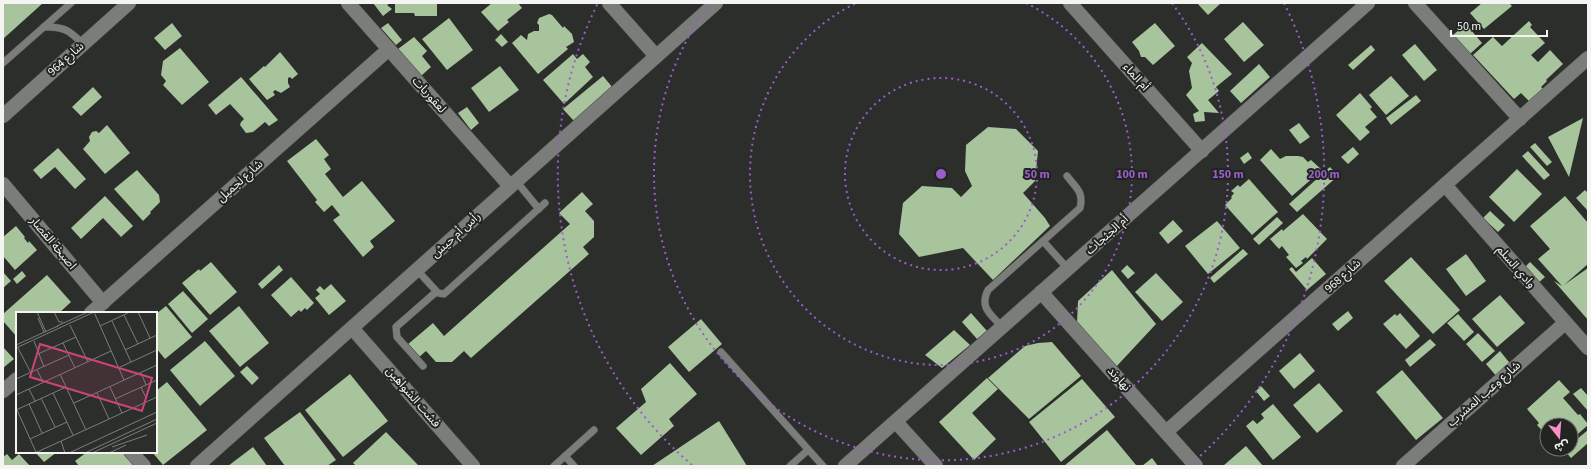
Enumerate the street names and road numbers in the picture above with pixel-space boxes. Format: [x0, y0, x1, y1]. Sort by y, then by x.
street label: شارع 964 [44, 38, 88, 80]
street label: أم الماء [1119, 59, 1153, 95]
street label: لعقوريات [408, 73, 450, 117]
street label: شارع لجميل [213, 156, 267, 206]
street label: رأس أم حيش [427, 208, 485, 262]
street label: أم الجثجاث [1082, 211, 1132, 259]
street label: اصبخة القصار [25, 212, 80, 273]
street label: وادي السلم [1492, 242, 1539, 293]
street label: شارع 968 [1321, 255, 1365, 297]
street label: شارع وعب المشرب [1444, 357, 1524, 431]
street label: فشت الشواهين [382, 363, 444, 431]
street label: نهاوند [1103, 363, 1135, 395]

